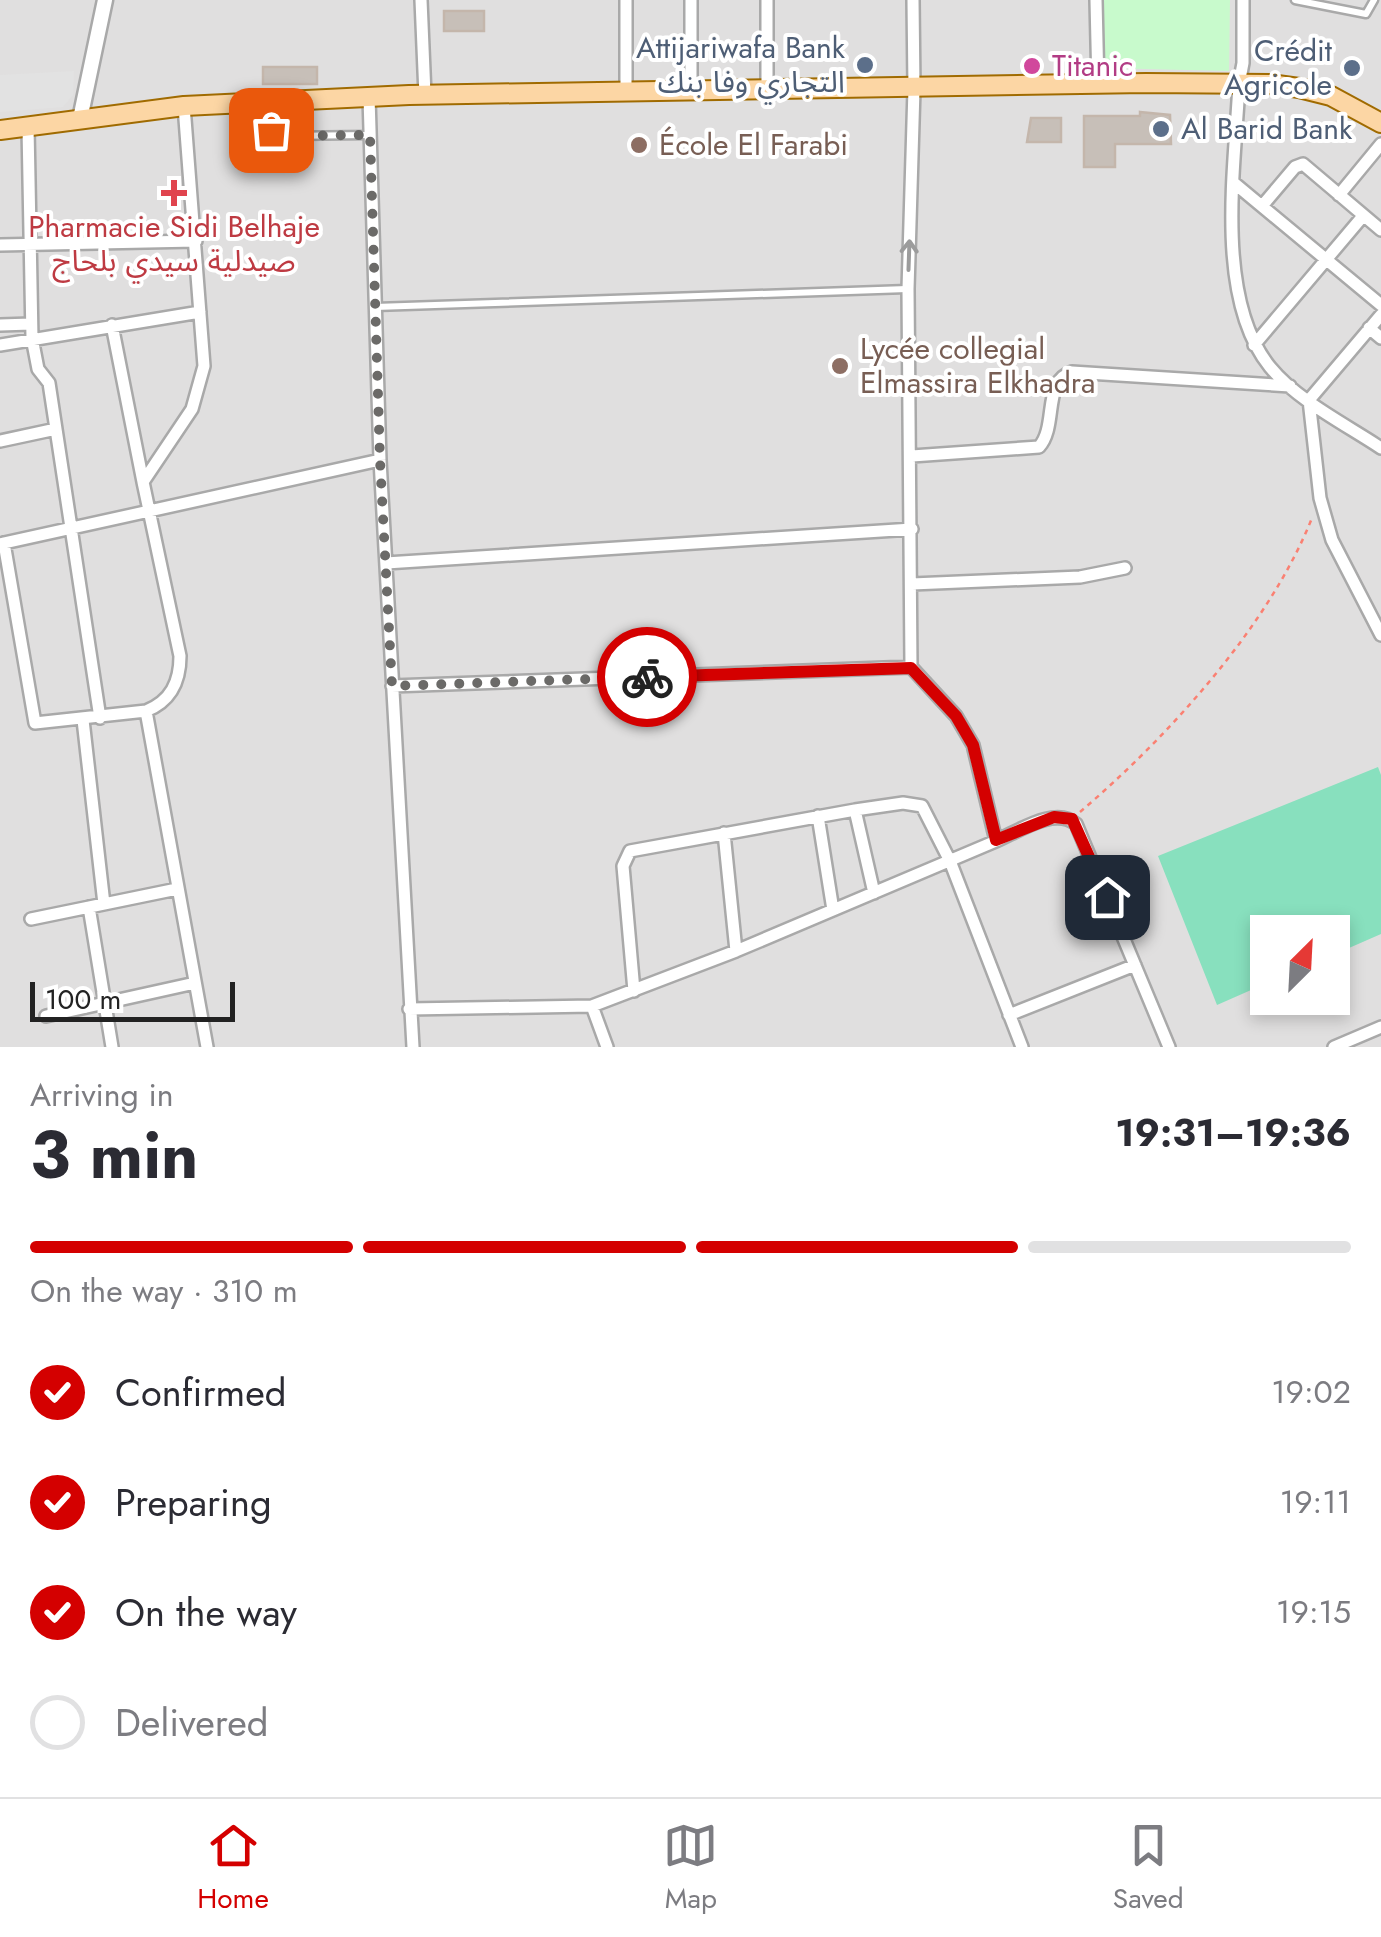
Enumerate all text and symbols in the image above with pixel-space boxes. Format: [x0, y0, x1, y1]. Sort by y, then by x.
place label: Attijariwafa Bank التجاري وفا بنك [636, 26, 846, 105]
place label: Crédit Agricole [1224, 29, 1333, 106]
place label: Titanic [1052, 44, 1133, 87]
marker: Attijariwafa Bank التجاري وفا بنك [854, 54, 876, 76]
marker: Titanic [1021, 55, 1043, 77]
marker: Crédit Agricole [1341, 57, 1363, 79]
pin [229, 88, 314, 173]
icon: bag [244, 103, 299, 158]
place label: Al Barid Bank [1181, 107, 1353, 150]
marker: Al Barid Bank [1150, 118, 1172, 140]
place label: École El Farabi [659, 123, 848, 166]
marker: École El Farabi [628, 134, 650, 156]
marker: Pharmacie Sidi Belhaje صيدلية سيدي بلحاج [163, 182, 185, 204]
place label: Pharmacie Sidi Belhaje صيدلية سيدي بلحاج [28, 205, 320, 284]
one-way arrow [900, 239, 919, 271]
place label: Lycée collegial Elmassira Elkhadra [860, 327, 1096, 404]
marker: Lycée collegial Elmassira Elkhadra [829, 355, 851, 377]
courier [597, 627, 697, 727]
icon: bike [620, 650, 675, 705]
pin [1065, 855, 1150, 940]
icon: home [1080, 870, 1135, 925]
north arrow [1250, 915, 1350, 1015]
map controls [1250, 915, 1350, 1015]
scale bar [30, 977, 235, 1021]
text: 100 m [45, 979, 121, 1020]
text: Arriving in [30, 1072, 174, 1118]
text: 19:31–19:36 [1115, 1105, 1351, 1160]
text: 3 min [30, 1108, 198, 1202]
text: On the way · 310 m [30, 1268, 298, 1314]
icon: check [30, 1365, 85, 1420]
text: Confirmed [115, 1365, 286, 1420]
text: 19:02 [1271, 1369, 1351, 1415]
icon: check [30, 1475, 85, 1530]
text: Preparing [115, 1475, 272, 1530]
text: 19:11 [1280, 1479, 1351, 1525]
icon: check [30, 1585, 85, 1640]
text: On the way [115, 1585, 297, 1640]
text: 19:15 [1276, 1589, 1351, 1635]
text: Delivered [115, 1695, 268, 1750]
tab: Home [197, 1818, 269, 1919]
tab: Map [663, 1818, 718, 1919]
tab: Saved [1113, 1818, 1184, 1919]

